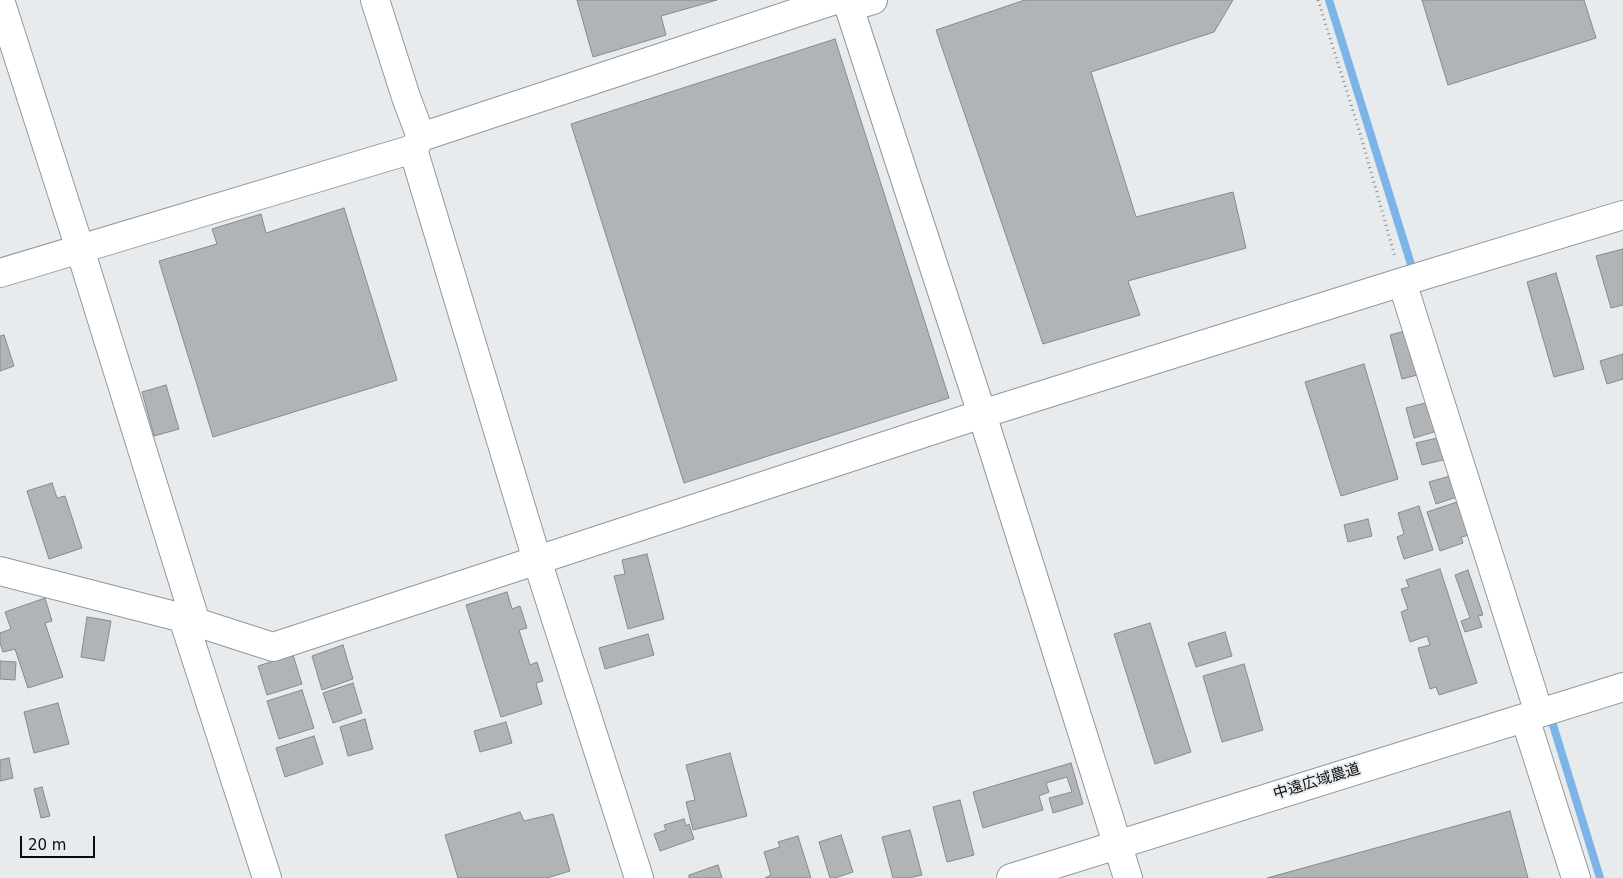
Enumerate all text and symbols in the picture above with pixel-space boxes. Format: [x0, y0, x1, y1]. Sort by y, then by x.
street label: 中遠広域農道 [1271, 760, 1363, 804]
scale bar [22, 826, 98, 858]
text: 20 m [28, 836, 66, 854]

